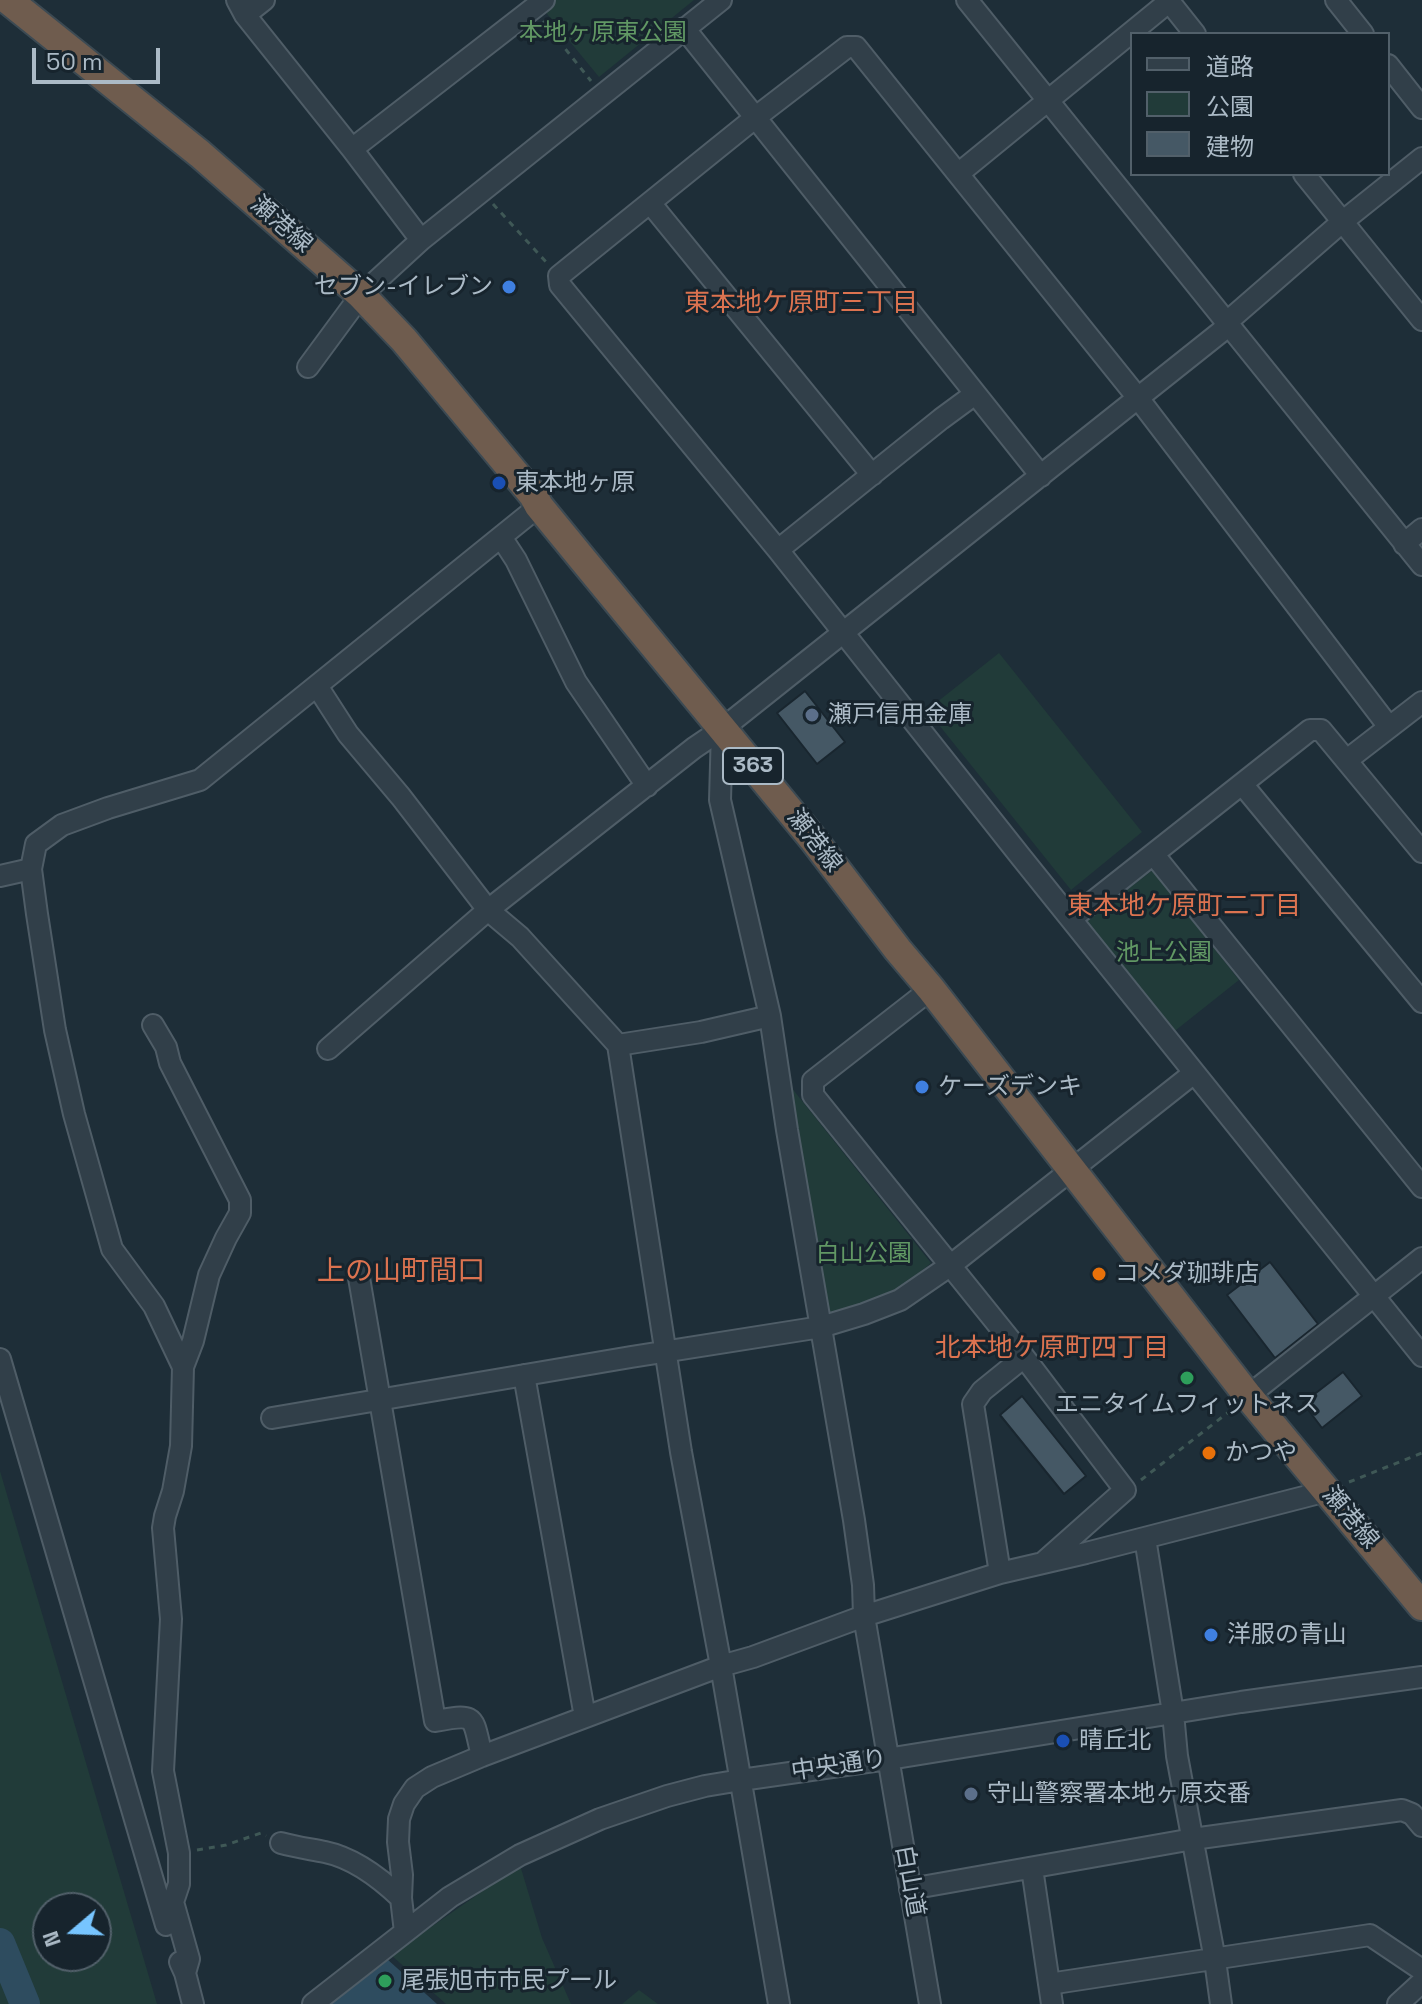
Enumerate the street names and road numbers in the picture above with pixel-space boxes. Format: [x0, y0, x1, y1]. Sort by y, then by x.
street label: 瀬港線 [244, 191, 318, 259]
road number: 363 [723, 748, 783, 784]
street label: 瀬港線 [780, 804, 848, 878]
street label: 瀬港線 [1316, 1481, 1384, 1555]
street label: 中央通り [789, 1745, 889, 1787]
street label: 白山道 [889, 1843, 929, 1919]

